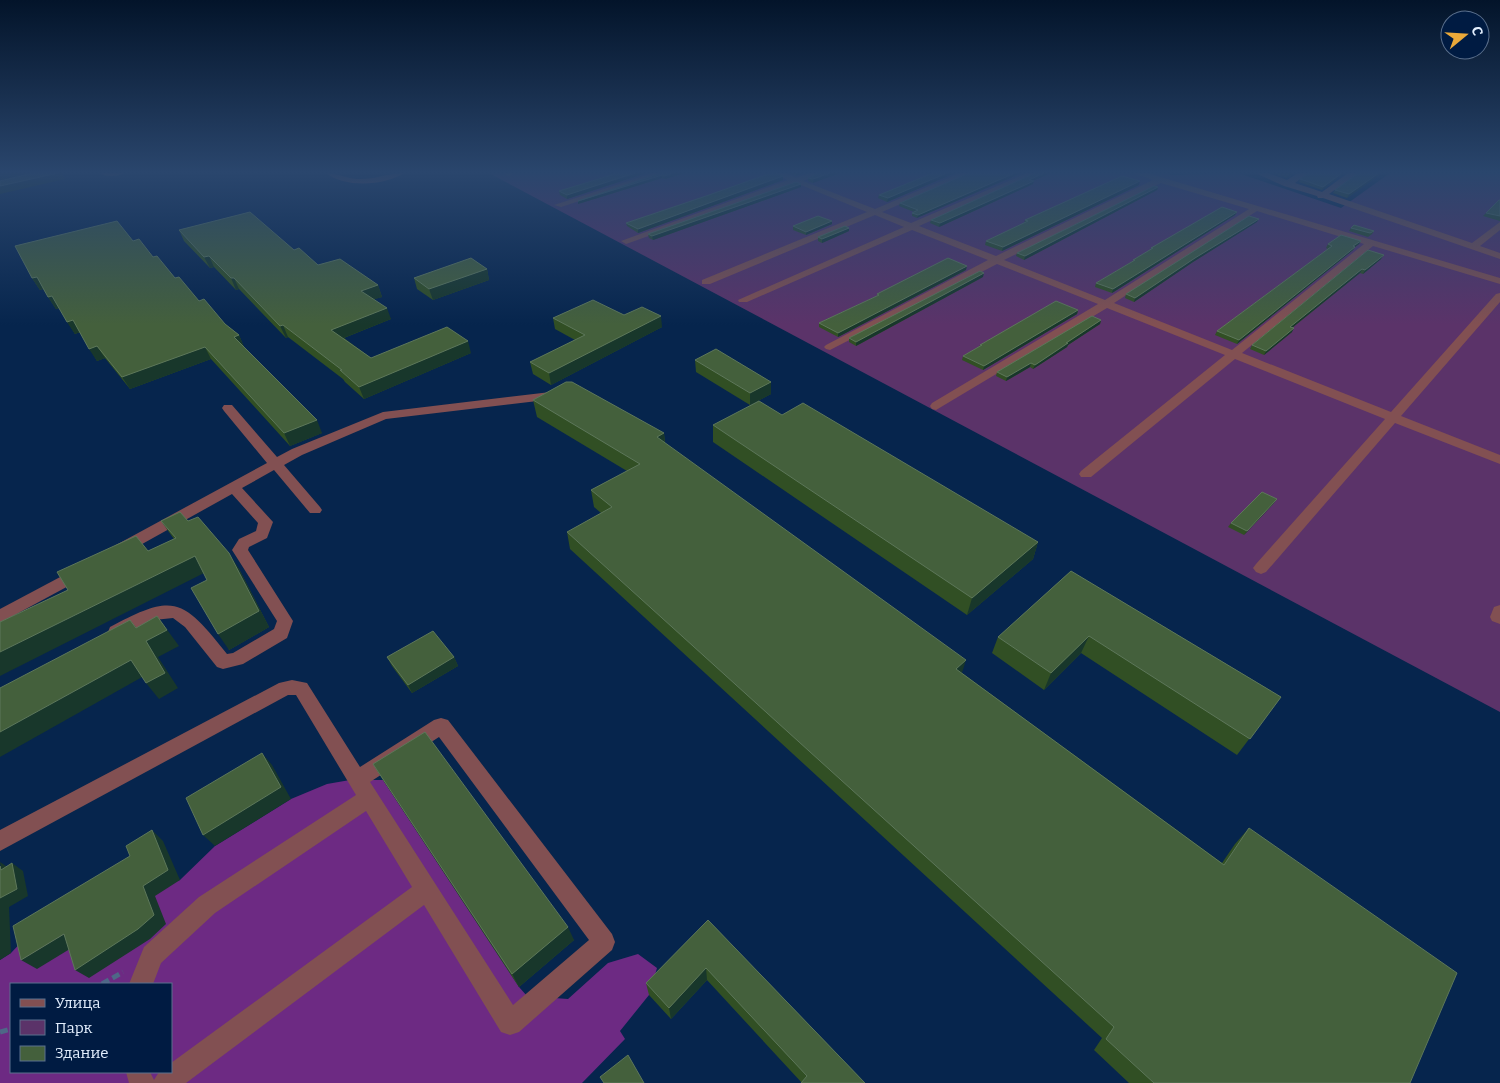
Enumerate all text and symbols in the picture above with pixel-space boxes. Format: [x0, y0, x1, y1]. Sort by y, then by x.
north arrow [1440, 10, 1490, 60]
text: С [1467, 24, 1486, 38]
legend [10, 983, 172, 1073]
text: Улица [55, 994, 101, 1012]
text: Парк [55, 1019, 93, 1037]
text: Здание [55, 1044, 109, 1062]

